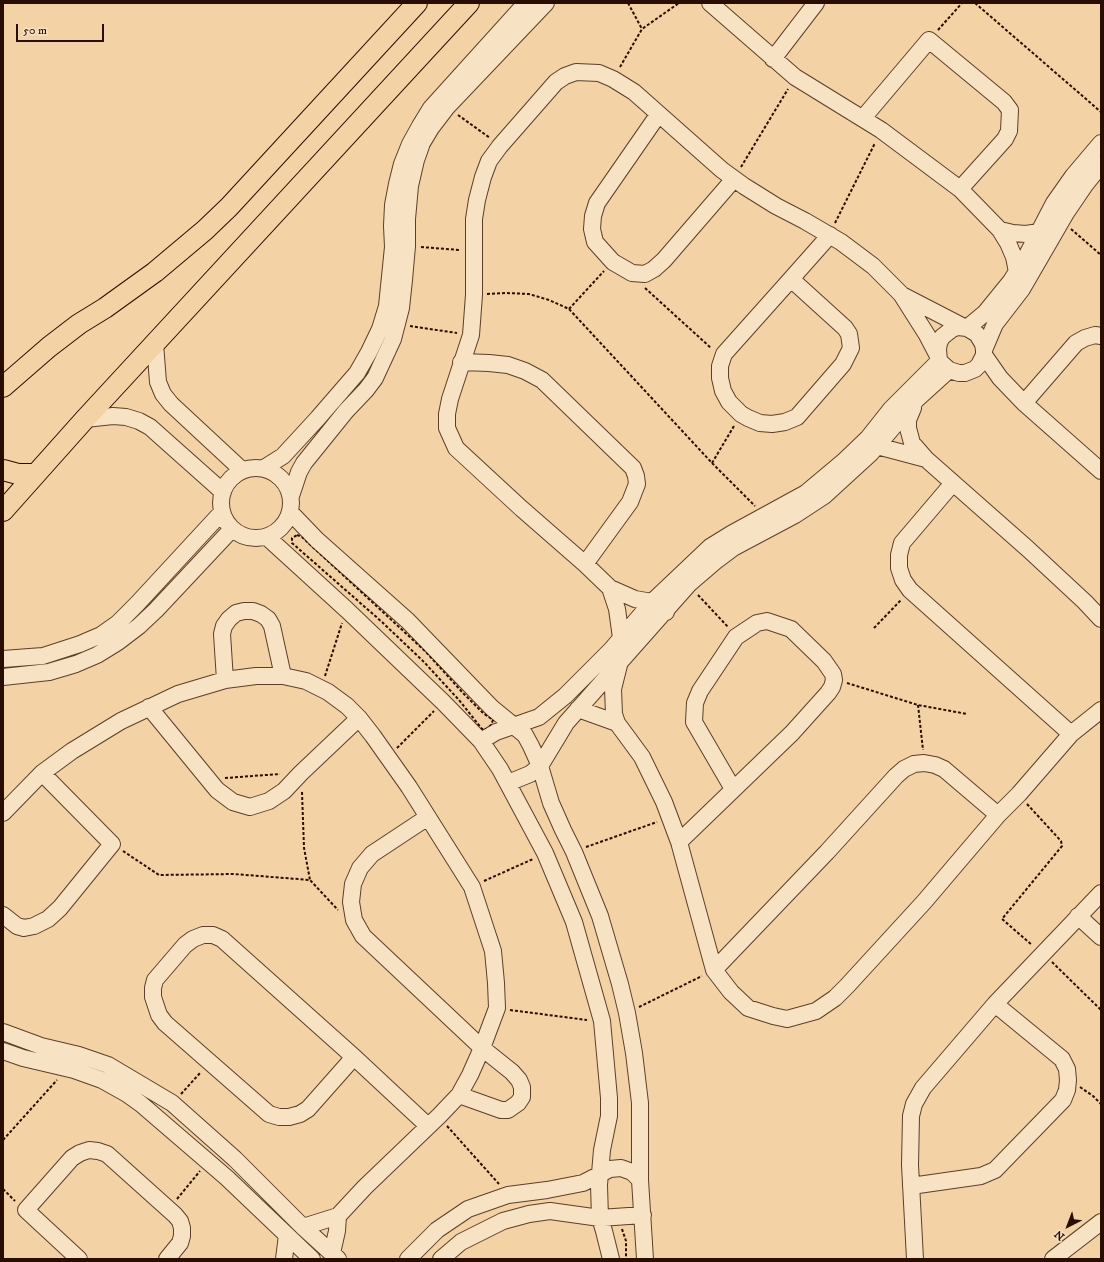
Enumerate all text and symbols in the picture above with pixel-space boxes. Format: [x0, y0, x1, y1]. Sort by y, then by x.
scale bar [18, 16, 106, 42]
text: 50 m [23, 23, 47, 38]
north arrow [1048, 1206, 1088, 1246]
text: N [1052, 1227, 1068, 1243]

